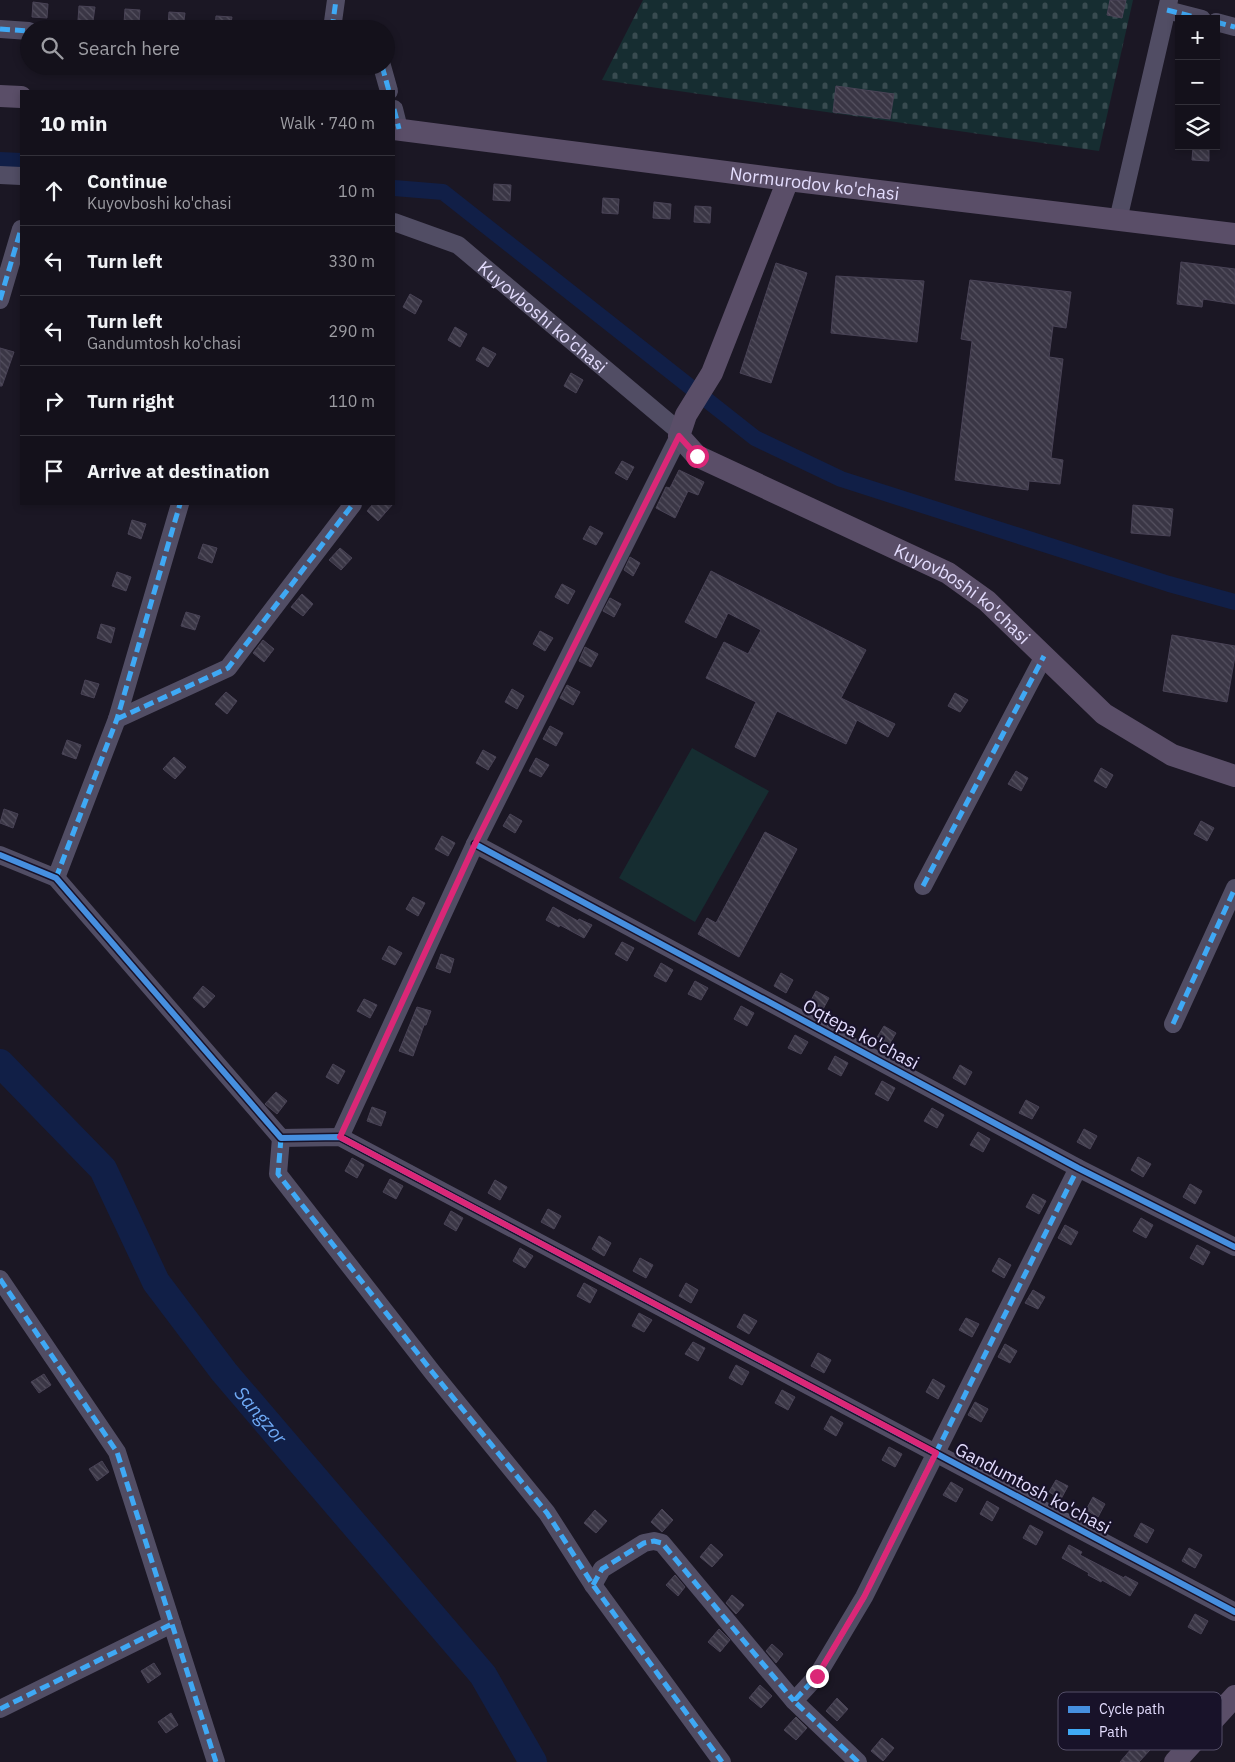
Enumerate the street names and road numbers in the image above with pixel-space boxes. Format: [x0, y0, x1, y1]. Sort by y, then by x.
street label: Normurodov ko'chasi [728, 161, 901, 205]
street label: Kuyovboshi ko'chasi [473, 255, 612, 378]
street label: Kuyovboshi ko'chasi [890, 538, 1036, 649]
street label: Oqtepa ko'chasi [799, 994, 923, 1074]
street label: Gandumtosh ko'chasi [951, 1437, 1115, 1539]

